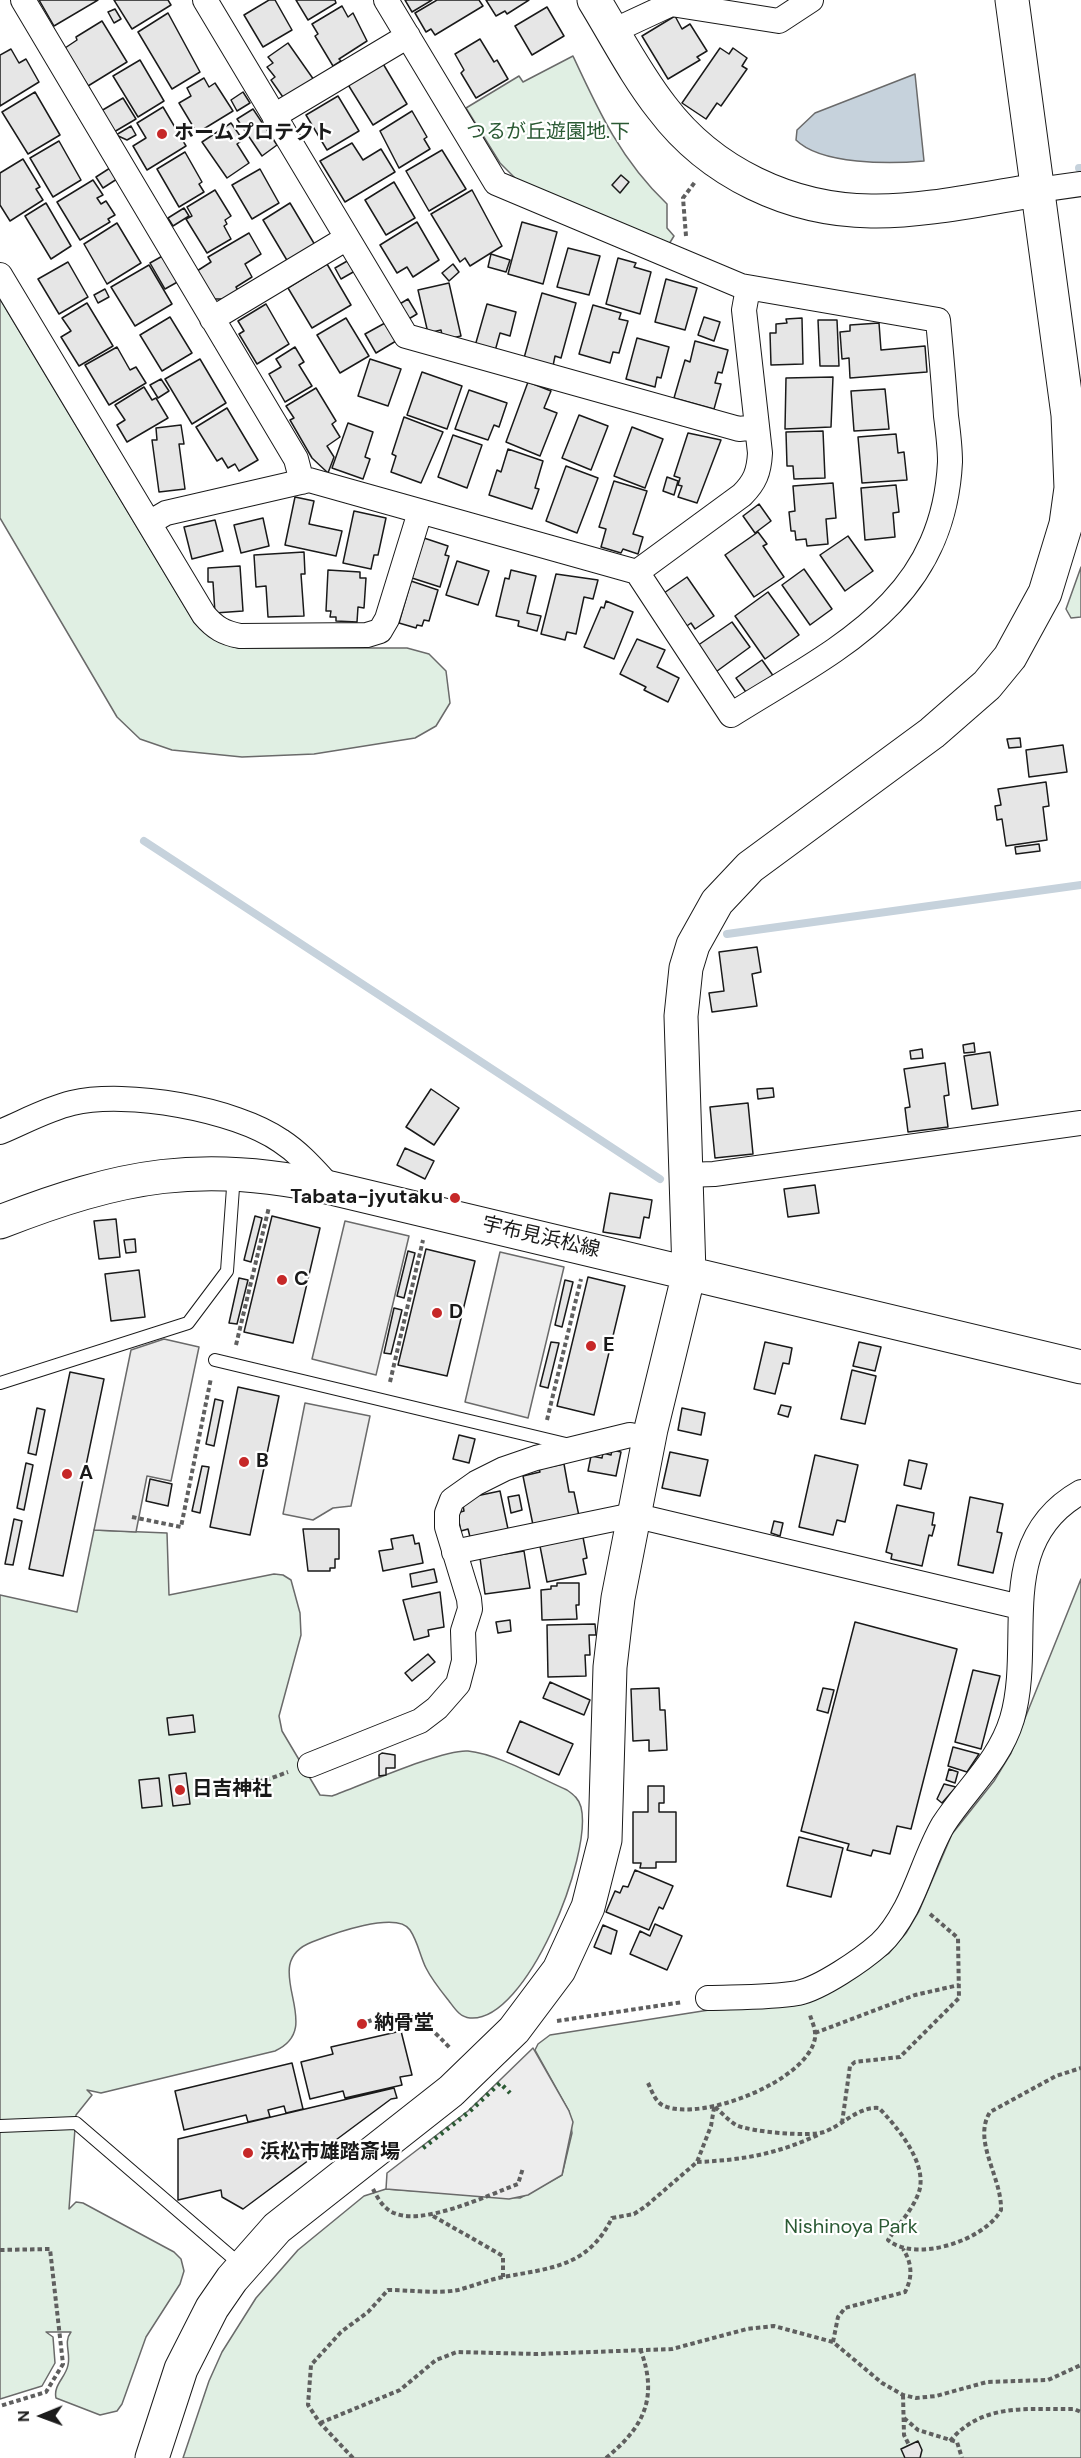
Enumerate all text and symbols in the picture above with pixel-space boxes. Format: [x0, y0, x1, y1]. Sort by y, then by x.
park label: つるが丘遊園地.下 [466, 121, 630, 145]
place label: ホームプロテクト [174, 122, 334, 146]
marker: ホームプロテクト [155, 127, 169, 141]
place label: Tabata-jyutaku [290, 1186, 443, 1210]
marker: Tabata-jyutaku [448, 1191, 462, 1205]
street label: 宇布見浜松線 [480, 1213, 602, 1263]
place label: C [294, 1268, 309, 1292]
marker: C [275, 1273, 289, 1287]
place label: D [449, 1301, 463, 1325]
marker: D [430, 1306, 444, 1320]
place label: E [603, 1334, 615, 1358]
marker: E [584, 1339, 598, 1353]
place label: B [256, 1450, 269, 1474]
marker: B [237, 1455, 251, 1469]
place label: A [79, 1462, 93, 1486]
marker: A [60, 1467, 74, 1481]
place label: 日吉神社 [192, 1778, 272, 1802]
marker: 日吉神社 [173, 1783, 187, 1797]
place label: 納骨堂 [374, 2012, 434, 2036]
marker: 納骨堂 [355, 2017, 369, 2031]
place label: 浜松市雄踏斎場 [260, 2141, 400, 2165]
marker: 浜松市雄踏斎場 [241, 2146, 255, 2160]
park label: Nishinoya Park [784, 2216, 918, 2240]
north arrow [12, 2386, 72, 2446]
text: N [13, 2410, 34, 2422]

